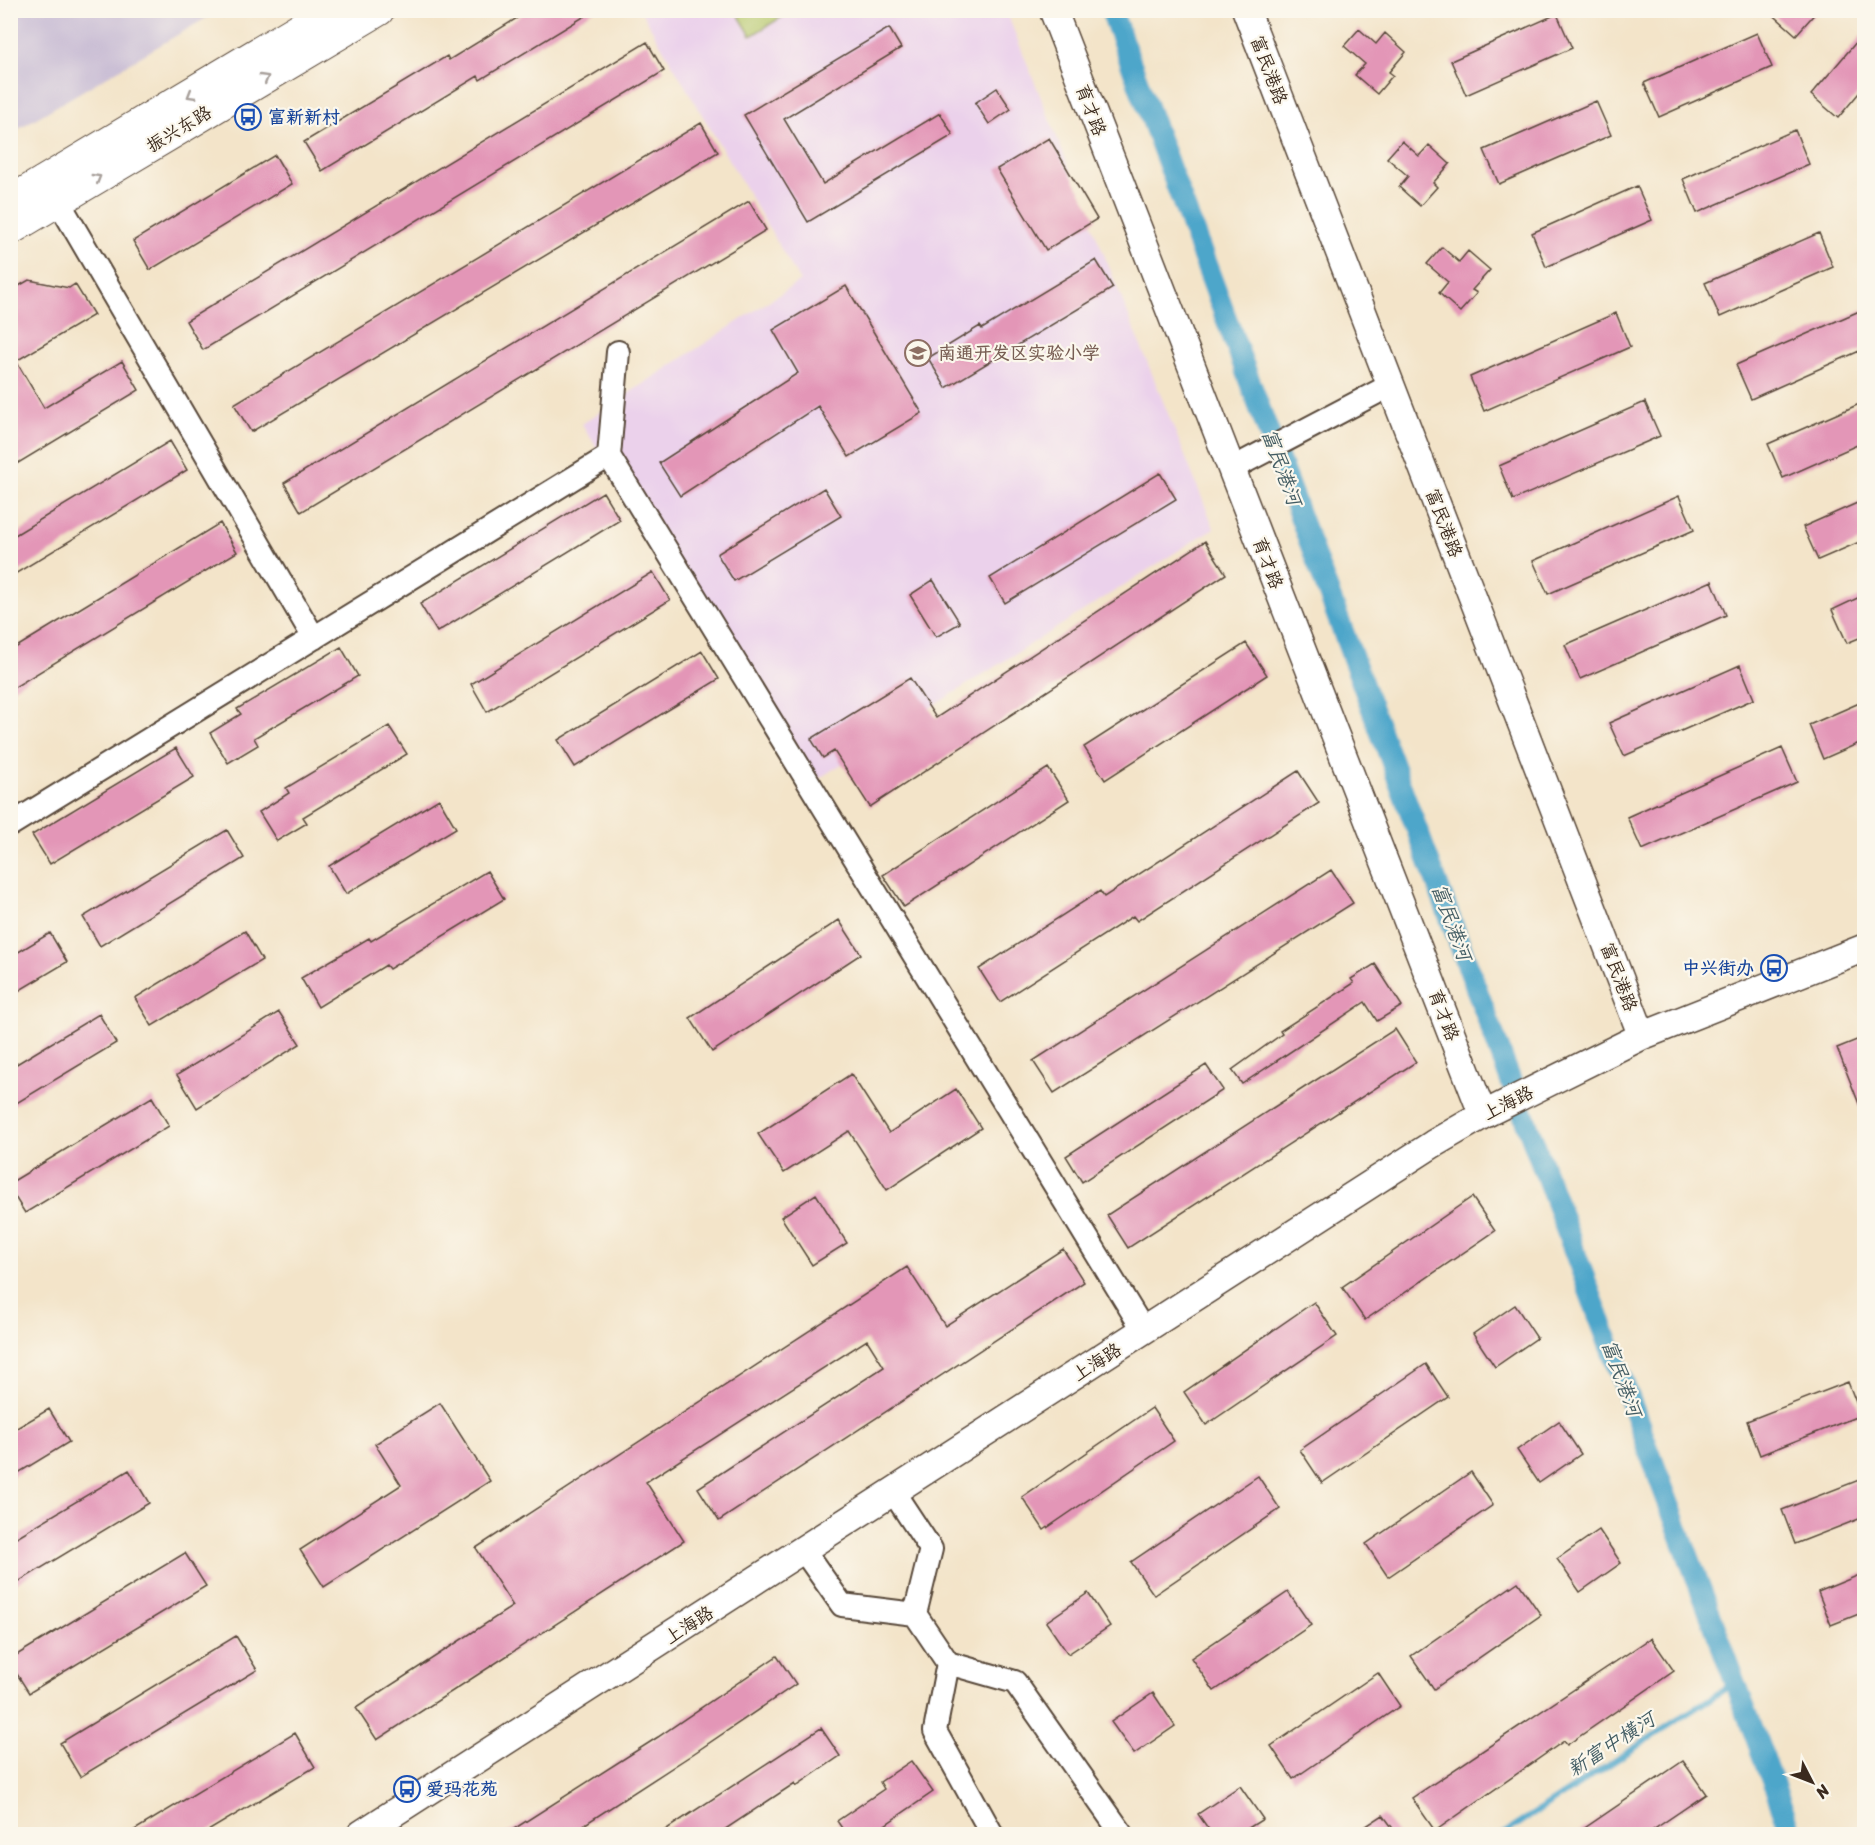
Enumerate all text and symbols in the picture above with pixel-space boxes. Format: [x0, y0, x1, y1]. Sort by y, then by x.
street label: 富民港路 [1241, 31, 1297, 109]
one-way arrow [259, 74, 269, 86]
street label: 育才路 [1066, 79, 1116, 141]
one-way arrow [187, 87, 197, 99]
street label: 振兴东路 [140, 97, 218, 161]
place label: 富新新村 [268, 101, 340, 133]
bus stop icon: 富新新村 [233, 102, 263, 132]
one-way arrow [91, 174, 101, 185]
place label: 南通开发区实验小学 [938, 337, 1100, 369]
school or university icon: 南通开发区实验小学 [903, 338, 933, 368]
water label: 富民港河 [1251, 424, 1313, 514]
street label: 富民港路 [1416, 484, 1472, 562]
street label: 育才路 [1243, 532, 1293, 594]
water label: 富民港河 [1421, 879, 1483, 969]
street label: 富民港路 [1591, 938, 1647, 1016]
place label: 中兴街办 [1682, 952, 1754, 984]
bus stop icon: 中兴街办 [1759, 953, 1789, 983]
street label: 育才路 [1419, 984, 1469, 1046]
street label: 上海路 [1477, 1076, 1539, 1130]
street label: 上海路 [1066, 1334, 1128, 1390]
water label: 富民港河 [1591, 1335, 1653, 1425]
street label: 上海路 [658, 1597, 720, 1653]
water label: 新富中横河 [1560, 1701, 1665, 1786]
north arrow [1782, 1752, 1842, 1812]
place label: 爱玛花苑 [426, 1773, 498, 1805]
bus stop icon: 爱玛花苑 [392, 1774, 422, 1804]
text: N [1808, 1777, 1838, 1806]

